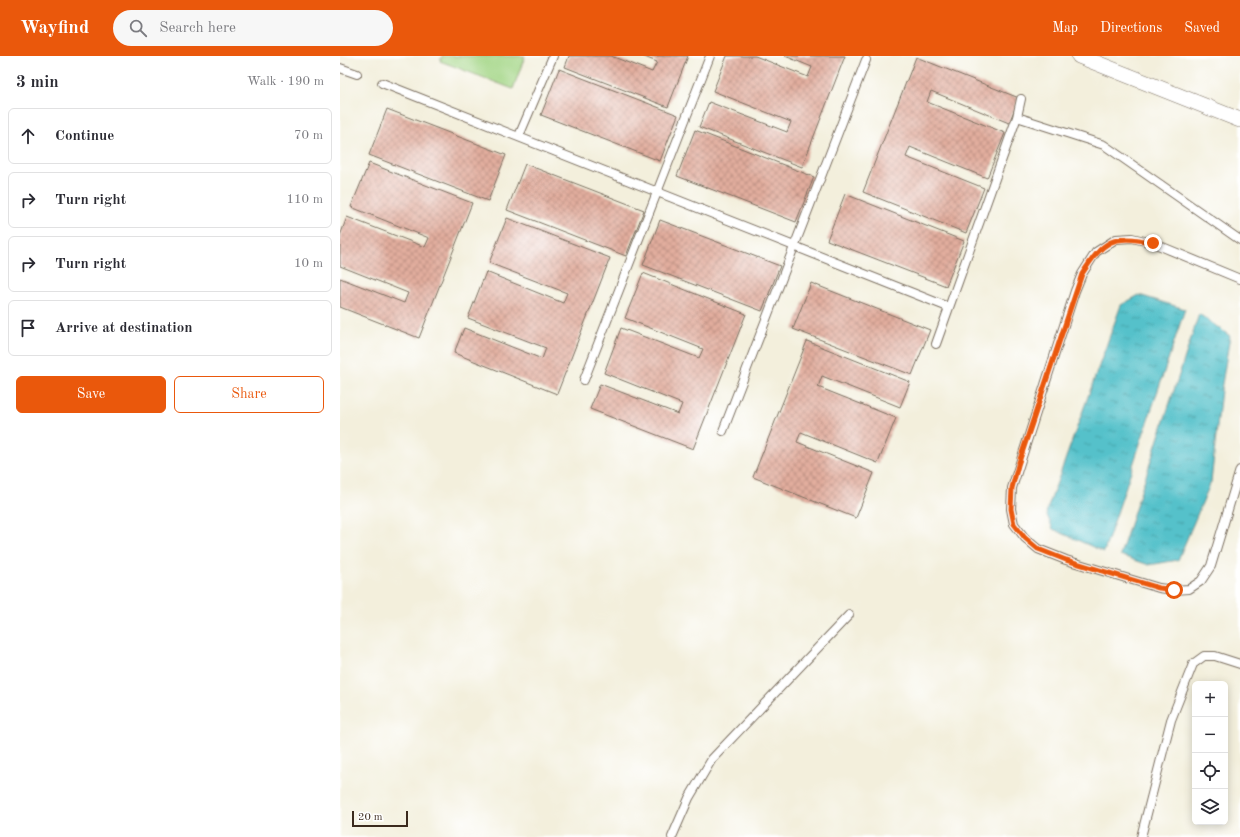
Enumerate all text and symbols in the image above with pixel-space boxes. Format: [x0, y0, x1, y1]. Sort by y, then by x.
search box [113, 10, 393, 46]
icon: search [127, 17, 149, 39]
text: Wayfind [20, 19, 89, 38]
text: Search here [159, 21, 236, 36]
text: Map [1052, 21, 1078, 35]
text: Directions [1100, 21, 1162, 35]
text: Saved [1184, 21, 1220, 35]
text: 3 min [16, 74, 59, 91]
text: Walk · 190 m [247, 75, 324, 88]
icon: ahead [17, 125, 39, 147]
text: Continue [55, 129, 114, 144]
text: 70 m [294, 129, 323, 142]
icon: right [17, 189, 39, 211]
text: Turn right [55, 193, 126, 208]
text: 110 m [286, 193, 323, 206]
route end [1144, 234, 1162, 252]
icon: right [17, 253, 39, 275]
text: Turn right [55, 257, 126, 272]
text: 10 m [294, 257, 323, 270]
icon: arrive [17, 317, 39, 339]
text: Arrive at destination [55, 321, 193, 336]
button: Save [16, 376, 166, 413]
button: Share [174, 376, 324, 413]
route start [1165, 581, 1183, 599]
map controls [1192, 681, 1228, 825]
button: + [1192, 681, 1228, 717]
button: − [1192, 717, 1228, 753]
button: locate [1192, 753, 1228, 789]
button: layers [1192, 789, 1228, 825]
scale bar [352, 809, 408, 828]
text: 20 m [358, 812, 383, 823]

